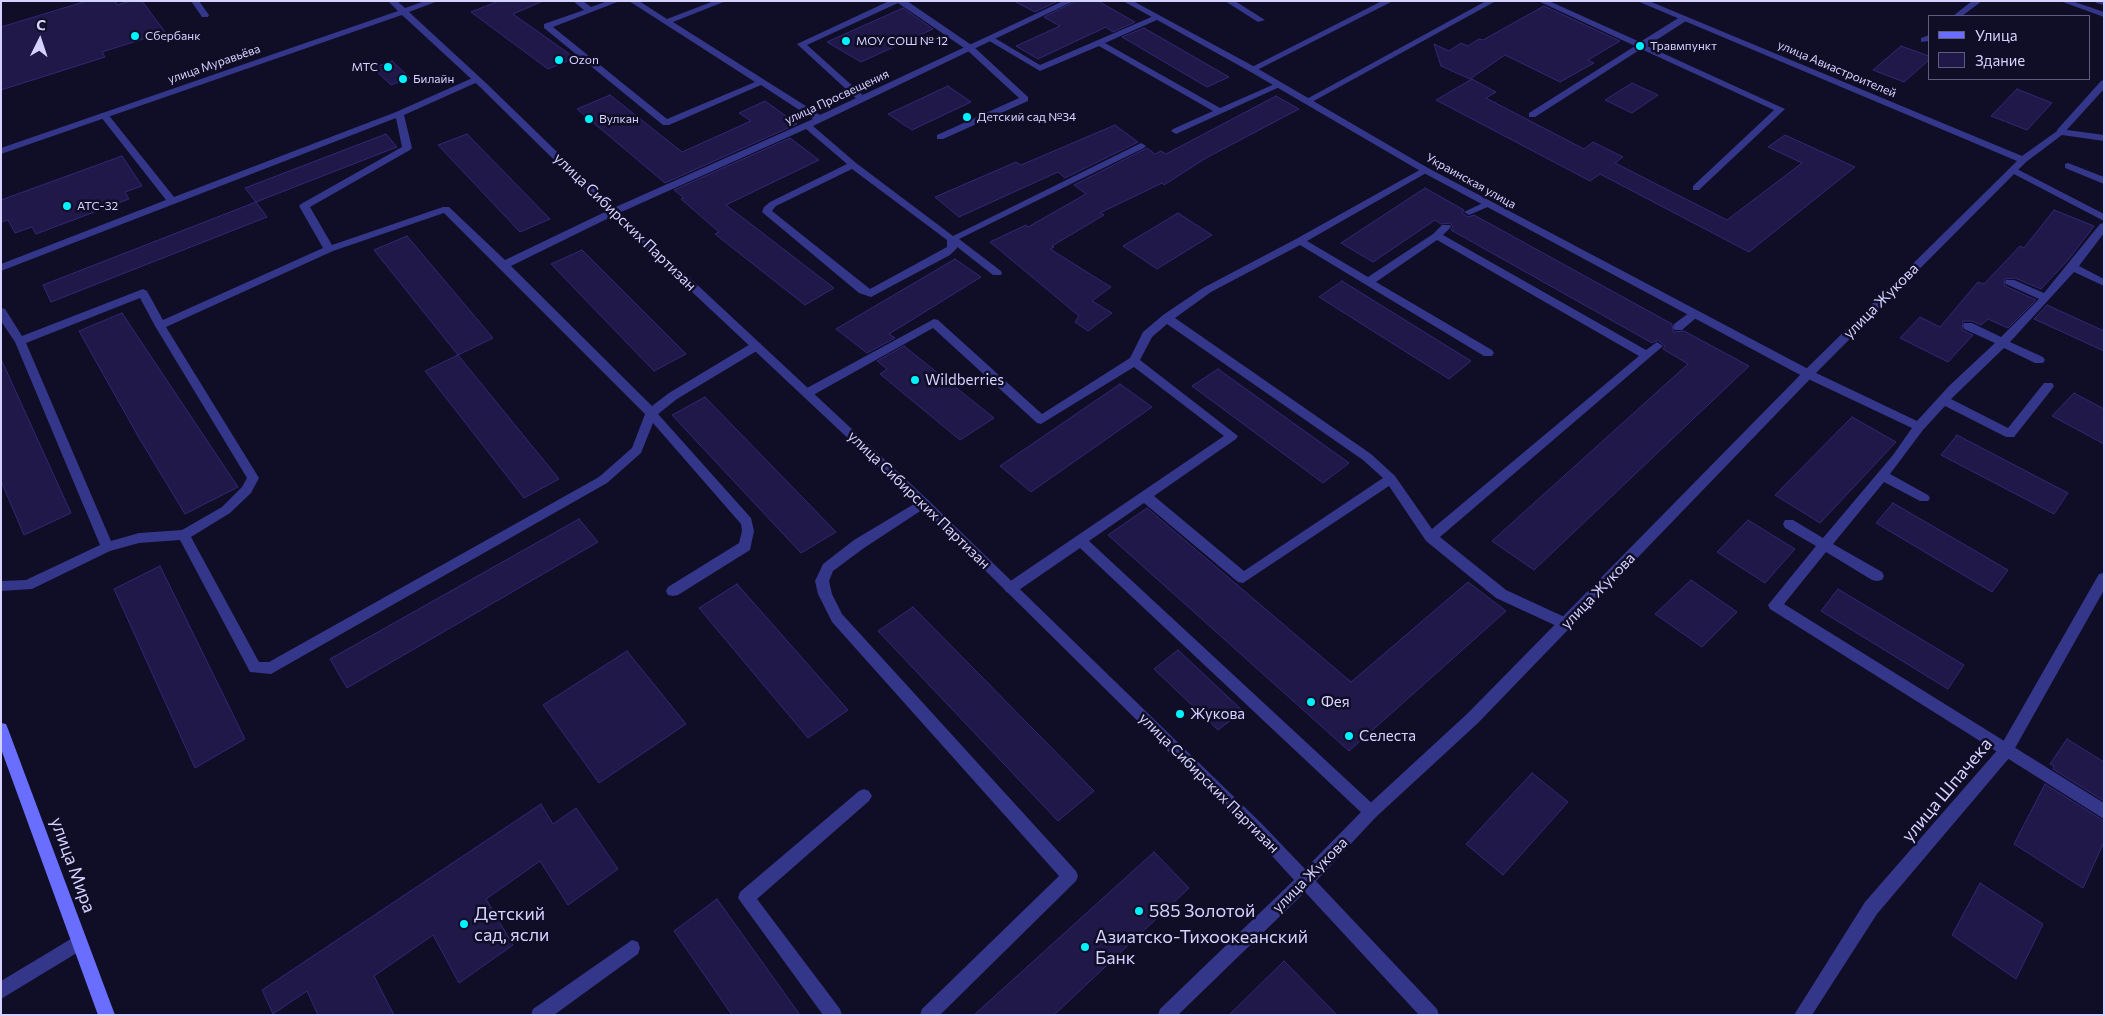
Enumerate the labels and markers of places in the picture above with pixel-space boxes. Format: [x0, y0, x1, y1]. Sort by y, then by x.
place label: Сбербанк [145, 29, 201, 43]
marker: Сбербанк [129, 30, 141, 42]
place label: МОУ СОШ № 12 [856, 34, 948, 48]
marker: МОУ СОШ № 12 [840, 35, 852, 47]
place label: Травмпункт [1650, 39, 1717, 53]
marker: Травмпункт [1634, 40, 1646, 52]
place label: Ozon [569, 53, 599, 67]
marker: Ozon [553, 54, 565, 66]
place label: МТС [351, 60, 378, 74]
marker: МТС [382, 61, 394, 73]
place label: Билайн [413, 72, 454, 86]
marker: Билайн [397, 73, 409, 85]
place label: Детский сад №34 [977, 110, 1076, 124]
marker: Детский сад №34 [961, 111, 973, 123]
place label: Вулкан [599, 112, 639, 126]
marker: Вулкан [583, 113, 595, 125]
place label: АТС-32 [77, 199, 118, 213]
marker: АТС-32 [61, 200, 73, 212]
place label: Wildberries [925, 371, 1004, 389]
marker: Wildberries [909, 374, 921, 386]
place label: Фея [1321, 693, 1350, 711]
marker: Фея [1305, 696, 1317, 708]
place label: Жукова [1190, 705, 1245, 723]
marker: Жукова [1174, 708, 1186, 720]
place label: Селеста [1359, 727, 1416, 745]
marker: Селеста [1343, 730, 1355, 742]
place label: 585 Золотой [1149, 900, 1255, 922]
place label: Детский сад, ясли [474, 903, 549, 946]
marker: 585 Золотой [1133, 905, 1145, 917]
marker: Детский сад, ясли [458, 918, 470, 930]
place label: Азиатско-Тихоокеанский Банк [1095, 926, 1308, 969]
marker: Азиатско-Тихоокеанский Банк [1079, 941, 1091, 953]

